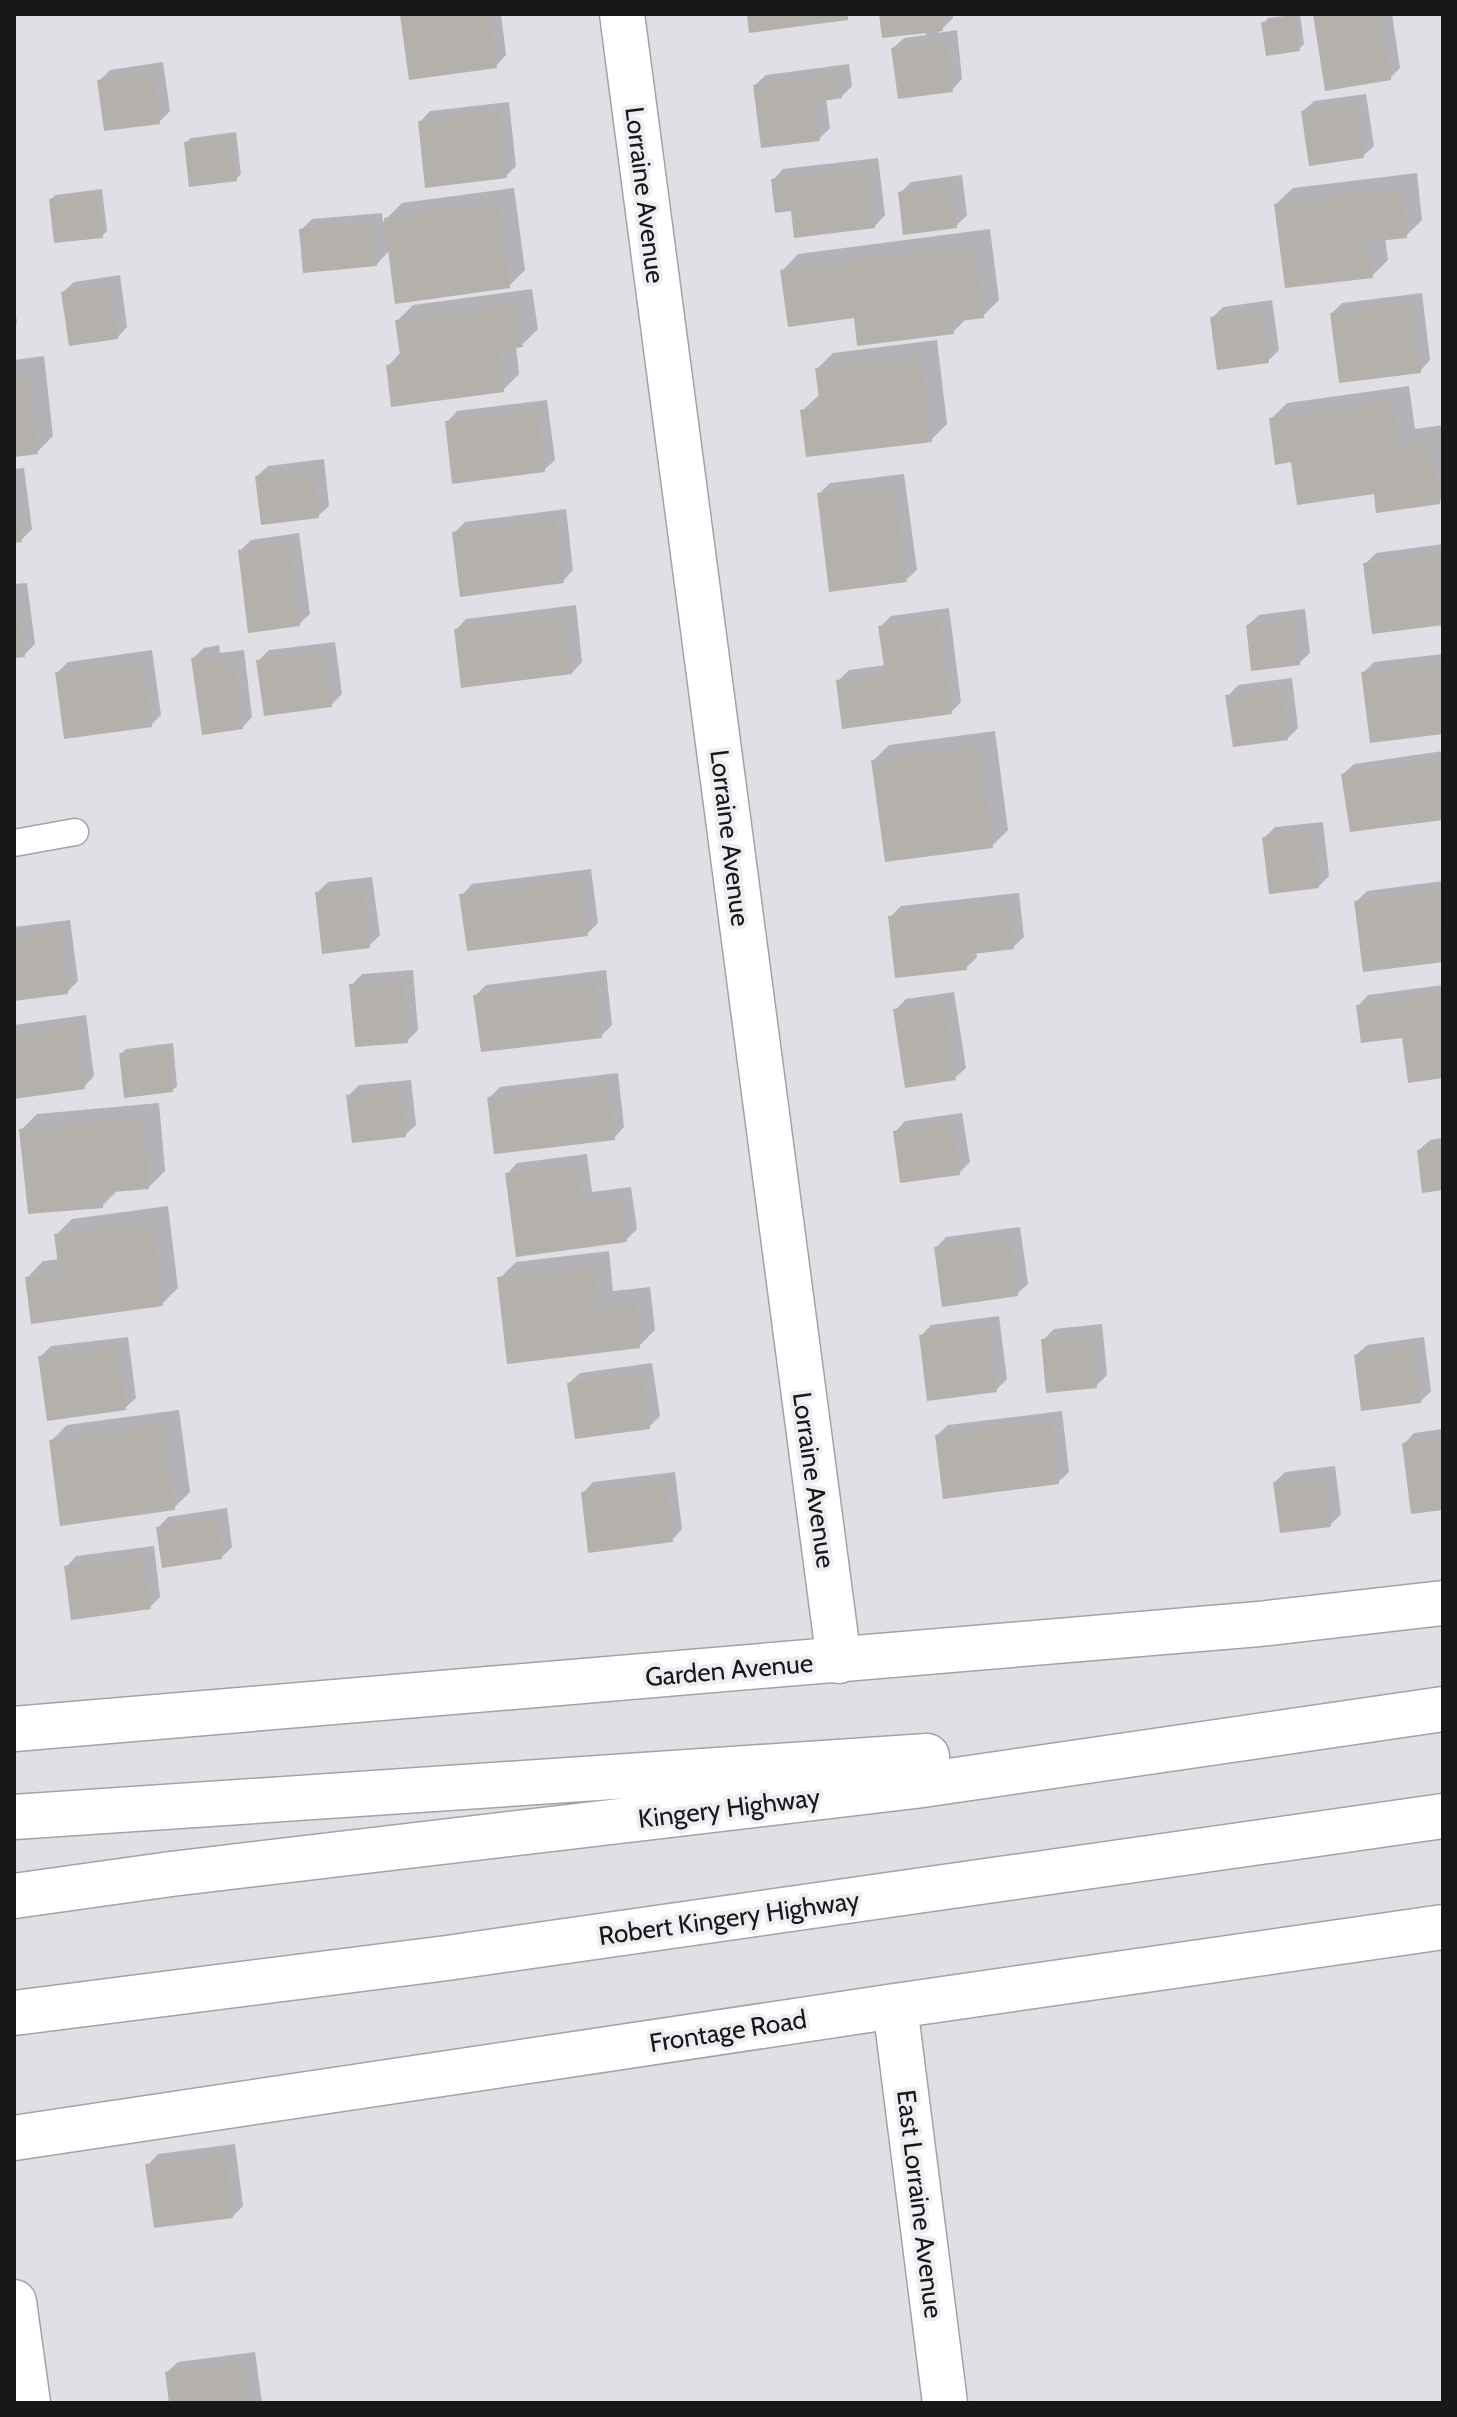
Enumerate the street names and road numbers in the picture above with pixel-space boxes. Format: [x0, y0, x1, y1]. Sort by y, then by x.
street label: Lorraine Avenue [618, 105, 672, 285]
street label: Lorraine Avenue [703, 748, 757, 928]
street label: Lorraine Avenue [786, 1390, 842, 1570]
street label: Garden Avenue [644, 1647, 814, 1693]
street label: Kingery Highway [636, 1781, 822, 1835]
street label: Robert Kingery Highway [596, 1884, 862, 1952]
street label: Frontage Road [647, 2003, 809, 2059]
street label: East Lorraine Avenue [890, 2088, 950, 2320]

